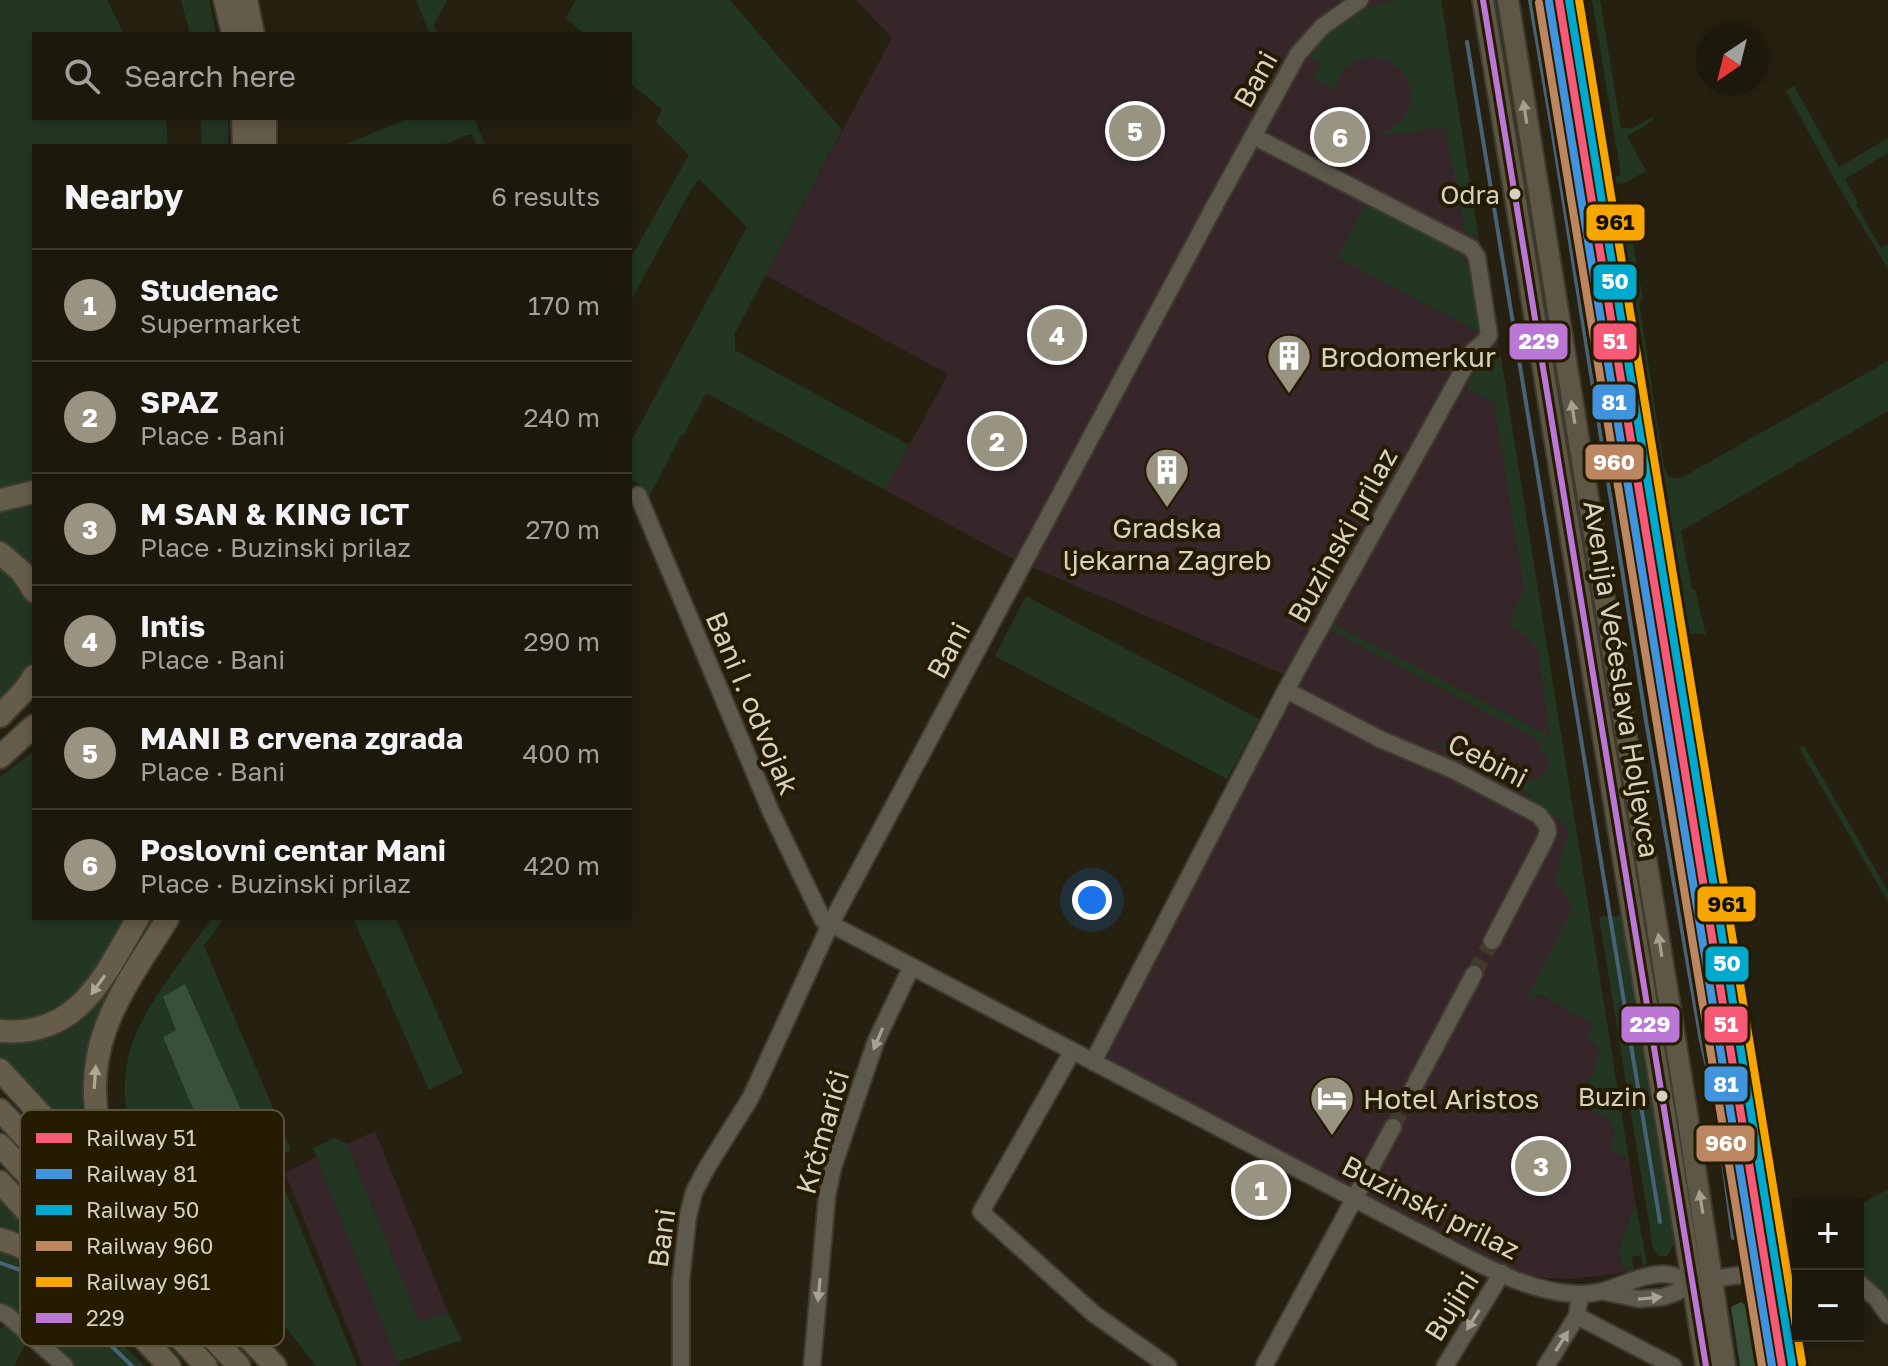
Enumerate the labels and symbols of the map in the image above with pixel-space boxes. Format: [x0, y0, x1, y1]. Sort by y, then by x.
north arrow [1696, 24, 1768, 96]
street label: Bani [1226, 45, 1284, 113]
one-way arrow [1518, 99, 1531, 124]
pin: 5 [1109, 101, 1161, 161]
pin: 6 [1314, 107, 1366, 167]
place label: Odra [1440, 179, 1500, 210]
marker: Odra [1507, 186, 1523, 202]
line badge: 961 [1585, 203, 1646, 242]
text: 961 [1595, 208, 1635, 235]
line badge: 50 [1592, 263, 1638, 301]
text: 50 [1601, 267, 1629, 294]
pin: 4 [1031, 305, 1083, 365]
line badge: 229 [1508, 322, 1569, 361]
line badge: 51 [1592, 322, 1638, 361]
text: 229 [1519, 327, 1559, 354]
text: 51 [1603, 327, 1627, 354]
building icon: Brodomerkur [1265, 332, 1313, 395]
place label: Brodomerkur [1320, 340, 1496, 373]
line badge: 81 [1591, 383, 1637, 421]
text: 81 [1601, 388, 1627, 415]
one-way arrow [1567, 400, 1579, 425]
pin: 2 [971, 411, 1023, 471]
street label: Buzinski prilaz [1280, 442, 1404, 628]
line badge: 960 [1584, 443, 1645, 481]
building icon: Gradska ljekarna Zagreb [1143, 446, 1191, 509]
text: 960 [1593, 448, 1635, 475]
street label: Avenija Većeslava Holjevca [1577, 498, 1667, 860]
place label: Gradska ljekarna Zagreb [1063, 511, 1271, 576]
street label: Bani I. odvojak [700, 607, 806, 800]
street label: Bani [920, 616, 976, 684]
street label: Cebini [1443, 726, 1533, 794]
your location [1072, 880, 1112, 920]
line badge: 961 [1696, 885, 1757, 923]
text: 961 [1707, 890, 1747, 917]
one-way arrow [1653, 933, 1666, 958]
line badge: 50 [1704, 945, 1750, 983]
text: 50 [1713, 949, 1741, 976]
one-way arrow [90, 974, 106, 995]
line badge: 229 [1620, 1005, 1681, 1044]
line badge: 51 [1703, 1005, 1749, 1044]
text: 229 [1630, 1010, 1670, 1037]
text: 51 [1714, 1010, 1738, 1037]
one-way arrow [871, 1027, 884, 1051]
one-way arrow [89, 1064, 102, 1089]
line badge: 81 [1703, 1065, 1749, 1103]
street label: Krčmarići [789, 1066, 855, 1198]
text: 81 [1713, 1070, 1739, 1097]
hotel icon: Hotel Aristos [1308, 1074, 1356, 1137]
place label: Buzin [1578, 1081, 1647, 1112]
place label: Hotel Aristos [1363, 1082, 1539, 1115]
marker: Buzin [1654, 1088, 1670, 1104]
legend [20, 1110, 284, 1346]
text: Railway 51 [86, 1124, 197, 1151]
line badge: 960 [1695, 1124, 1756, 1163]
text: 960 [1705, 1129, 1747, 1156]
pin: 3 [1515, 1136, 1567, 1196]
street label: Buzinski prilaz [1337, 1148, 1525, 1266]
text: Railway 81 [86, 1160, 197, 1187]
pin: 1 [1235, 1160, 1287, 1220]
one-way arrow [1695, 1189, 1707, 1214]
text: Railway 50 [86, 1196, 199, 1223]
street label: Bani [641, 1206, 681, 1270]
text: Railway 960 [86, 1232, 213, 1259]
street label: Bujini [1417, 1265, 1485, 1347]
text: Railway 961 [86, 1268, 211, 1295]
one-way arrow [812, 1278, 825, 1303]
one-way arrow [1638, 1291, 1663, 1304]
text: 229 [86, 1304, 125, 1331]
one-way arrow [1467, 1309, 1481, 1331]
one-way arrow [1554, 1330, 1568, 1352]

